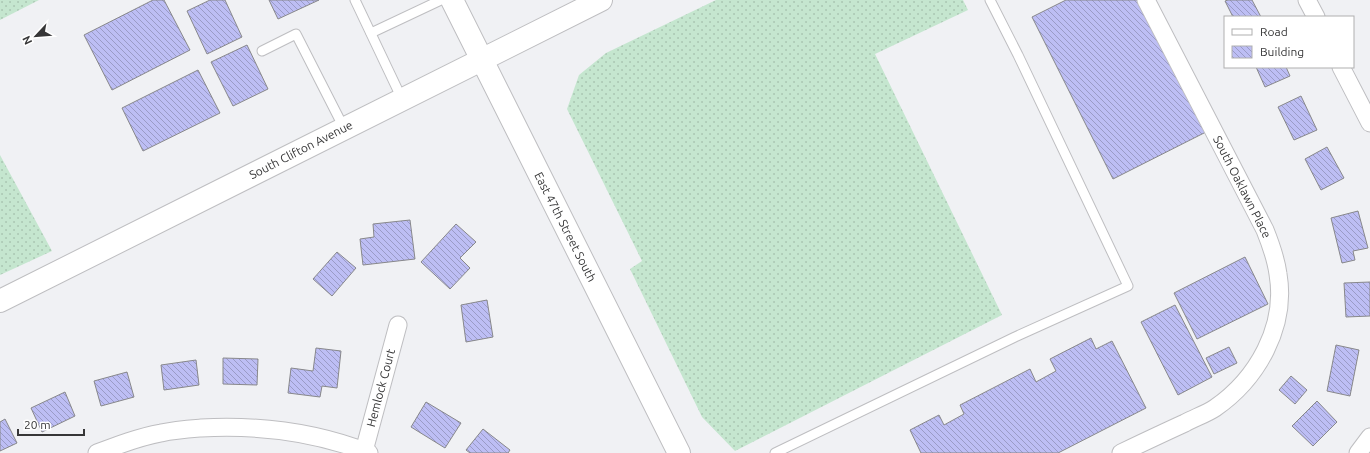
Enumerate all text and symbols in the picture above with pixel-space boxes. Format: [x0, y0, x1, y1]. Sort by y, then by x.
north arrow [16, 16, 56, 56]
legend [1224, 16, 1354, 68]
text: Road [1260, 25, 1288, 38]
text: N [20, 34, 34, 47]
text: Building [1260, 45, 1304, 58]
street label: South Clifton Avenue [247, 118, 355, 181]
street label: South Oaklawn Place [1211, 134, 1274, 240]
street label: East 47th Street South [532, 170, 599, 284]
street label: Hemlock Court [364, 347, 397, 428]
scale bar [18, 411, 84, 437]
text: 20 m [24, 418, 51, 431]

